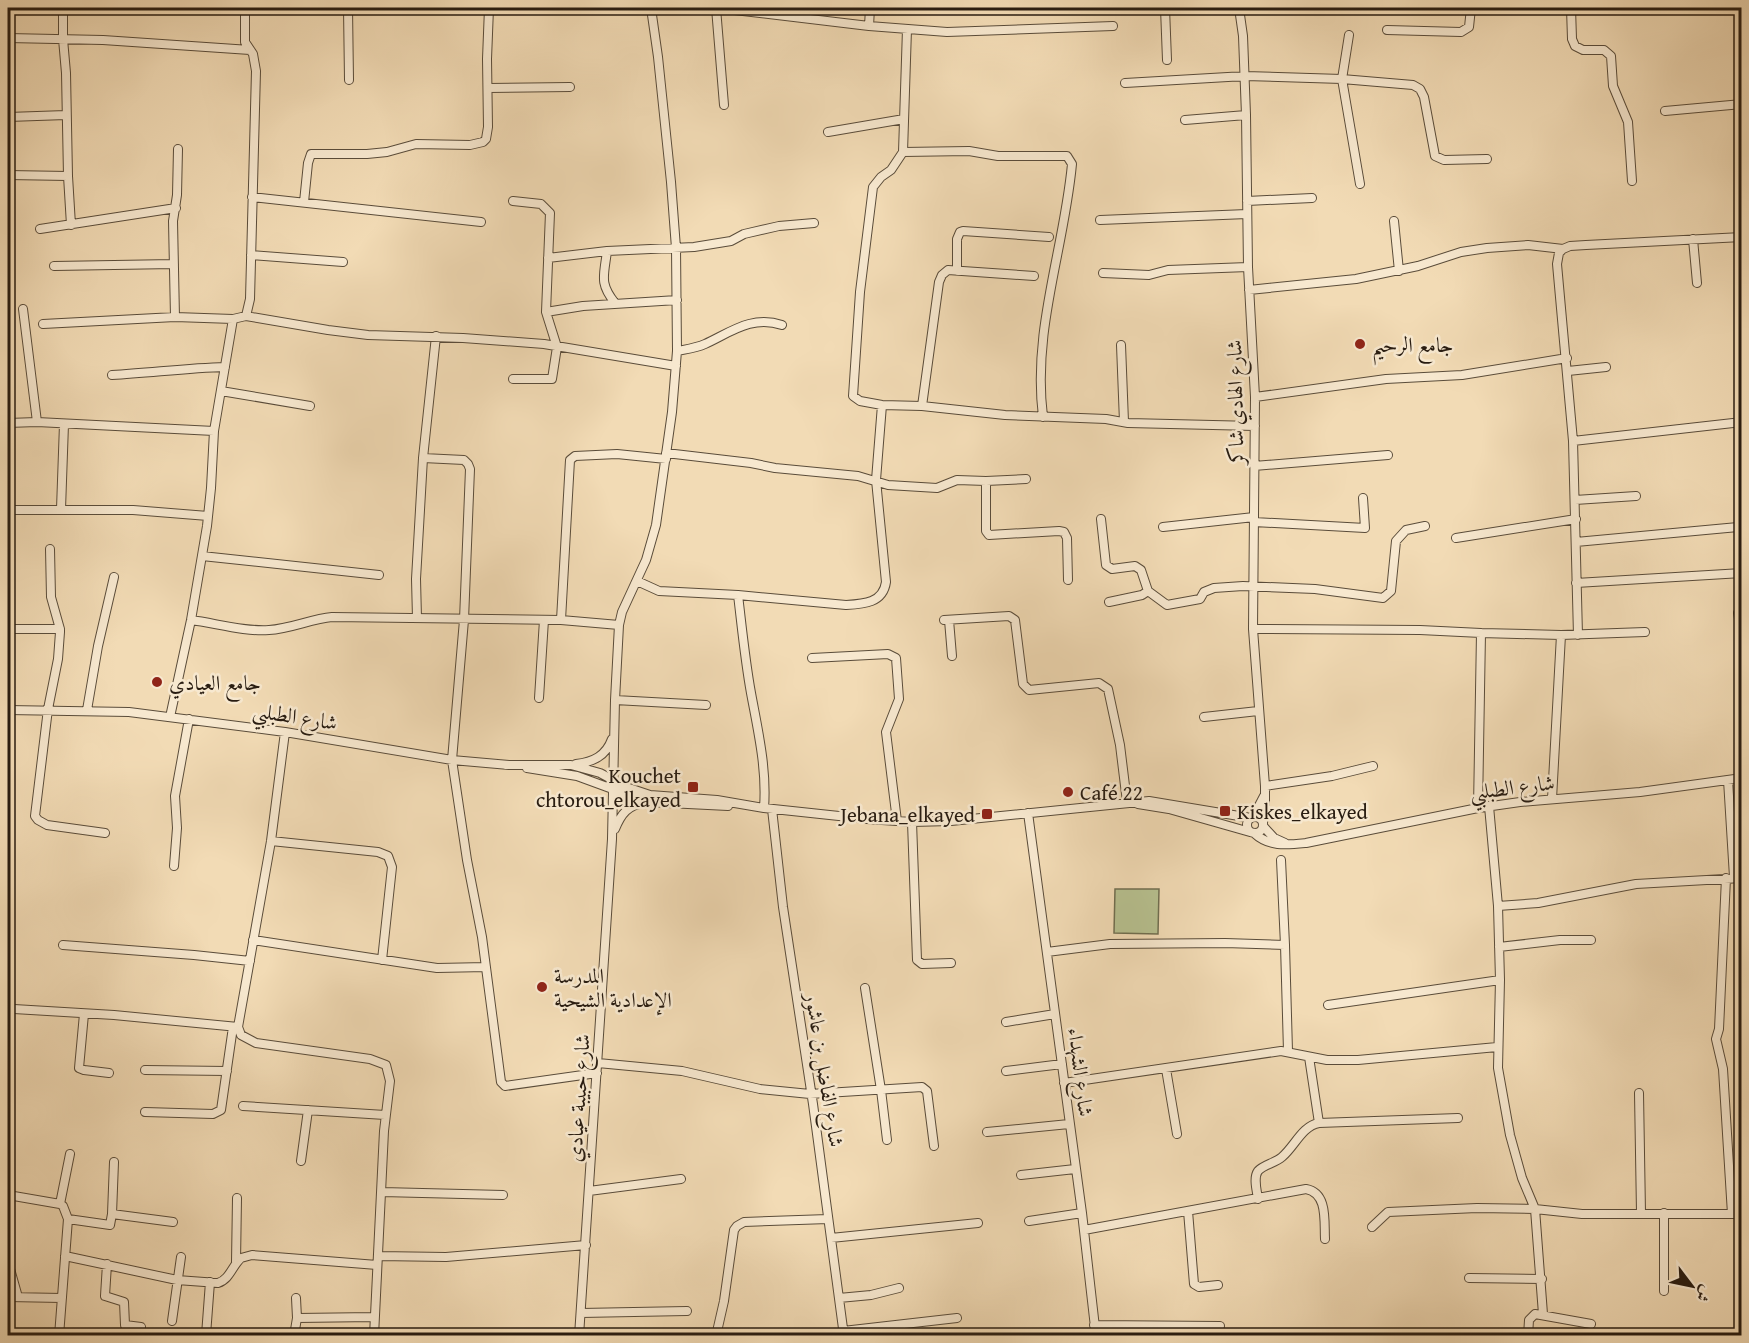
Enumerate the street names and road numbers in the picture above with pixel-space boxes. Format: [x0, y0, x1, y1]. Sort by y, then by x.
street label: شارع الهادي شاكر [1218, 339, 1255, 467]
street label: شارع الطبلبي [250, 694, 340, 743]
street label: شارع الطبلبي [1468, 766, 1557, 813]
street label: شارع الفاضل بن عاشور [794, 989, 852, 1150]
street label: شارع الشهداء [1057, 1026, 1102, 1119]
street label: شارع حبيبة عيادي [558, 1033, 601, 1163]

